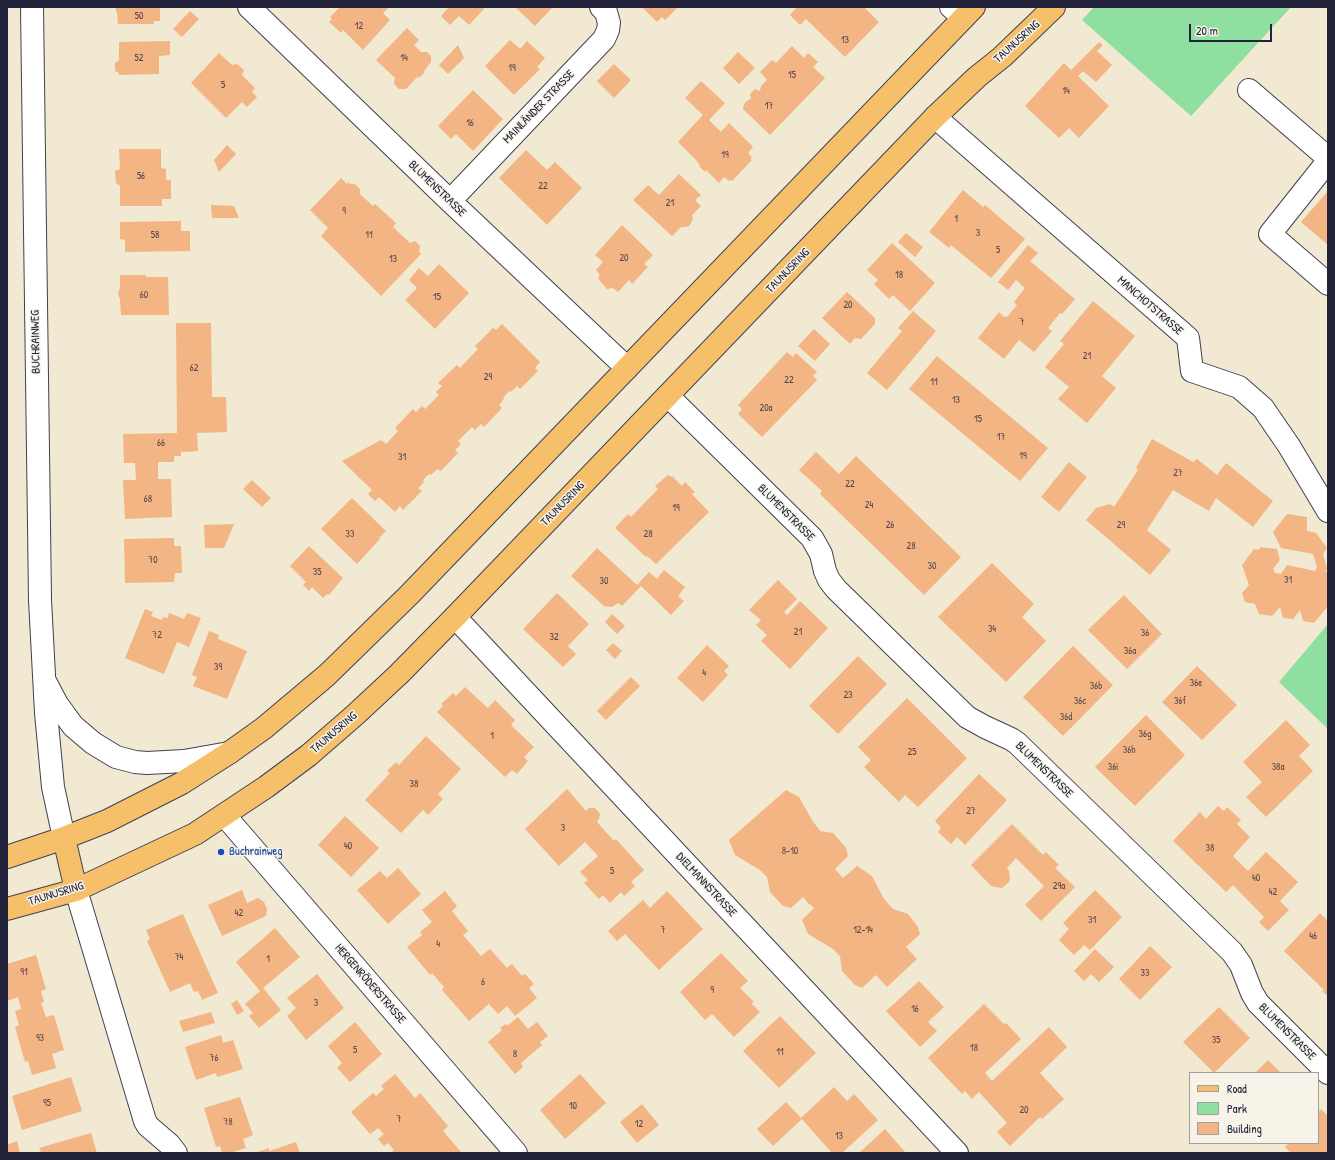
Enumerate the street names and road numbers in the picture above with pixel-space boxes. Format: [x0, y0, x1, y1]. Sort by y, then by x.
street label: TAUNUSRING [991, 18, 1043, 66]
street label: MAINLÄNDER STRASSE [500, 67, 578, 147]
street label: BLUMENSTRASSE [405, 158, 469, 220]
street label: TAUNUSRING [763, 246, 813, 296]
street label: MANCHOTSTRASSE [1114, 273, 1186, 339]
street label: BUCHRAINWEG [28, 310, 44, 374]
street label: TAUNUSRING [538, 479, 588, 529]
street label: BLUMENSTRASSE [754, 481, 818, 545]
street label: TAUNUSRING [308, 709, 360, 757]
street label: BLUMENSTRASSE [1012, 739, 1076, 801]
street label: DIELMANNSTRASSE [672, 850, 740, 920]
street label: TAUNUSRING [27, 879, 85, 909]
street label: HERGENRÖDERSTRASSE [331, 941, 409, 1027]
street label: BLUMENSTRASSE [1255, 1000, 1319, 1064]

